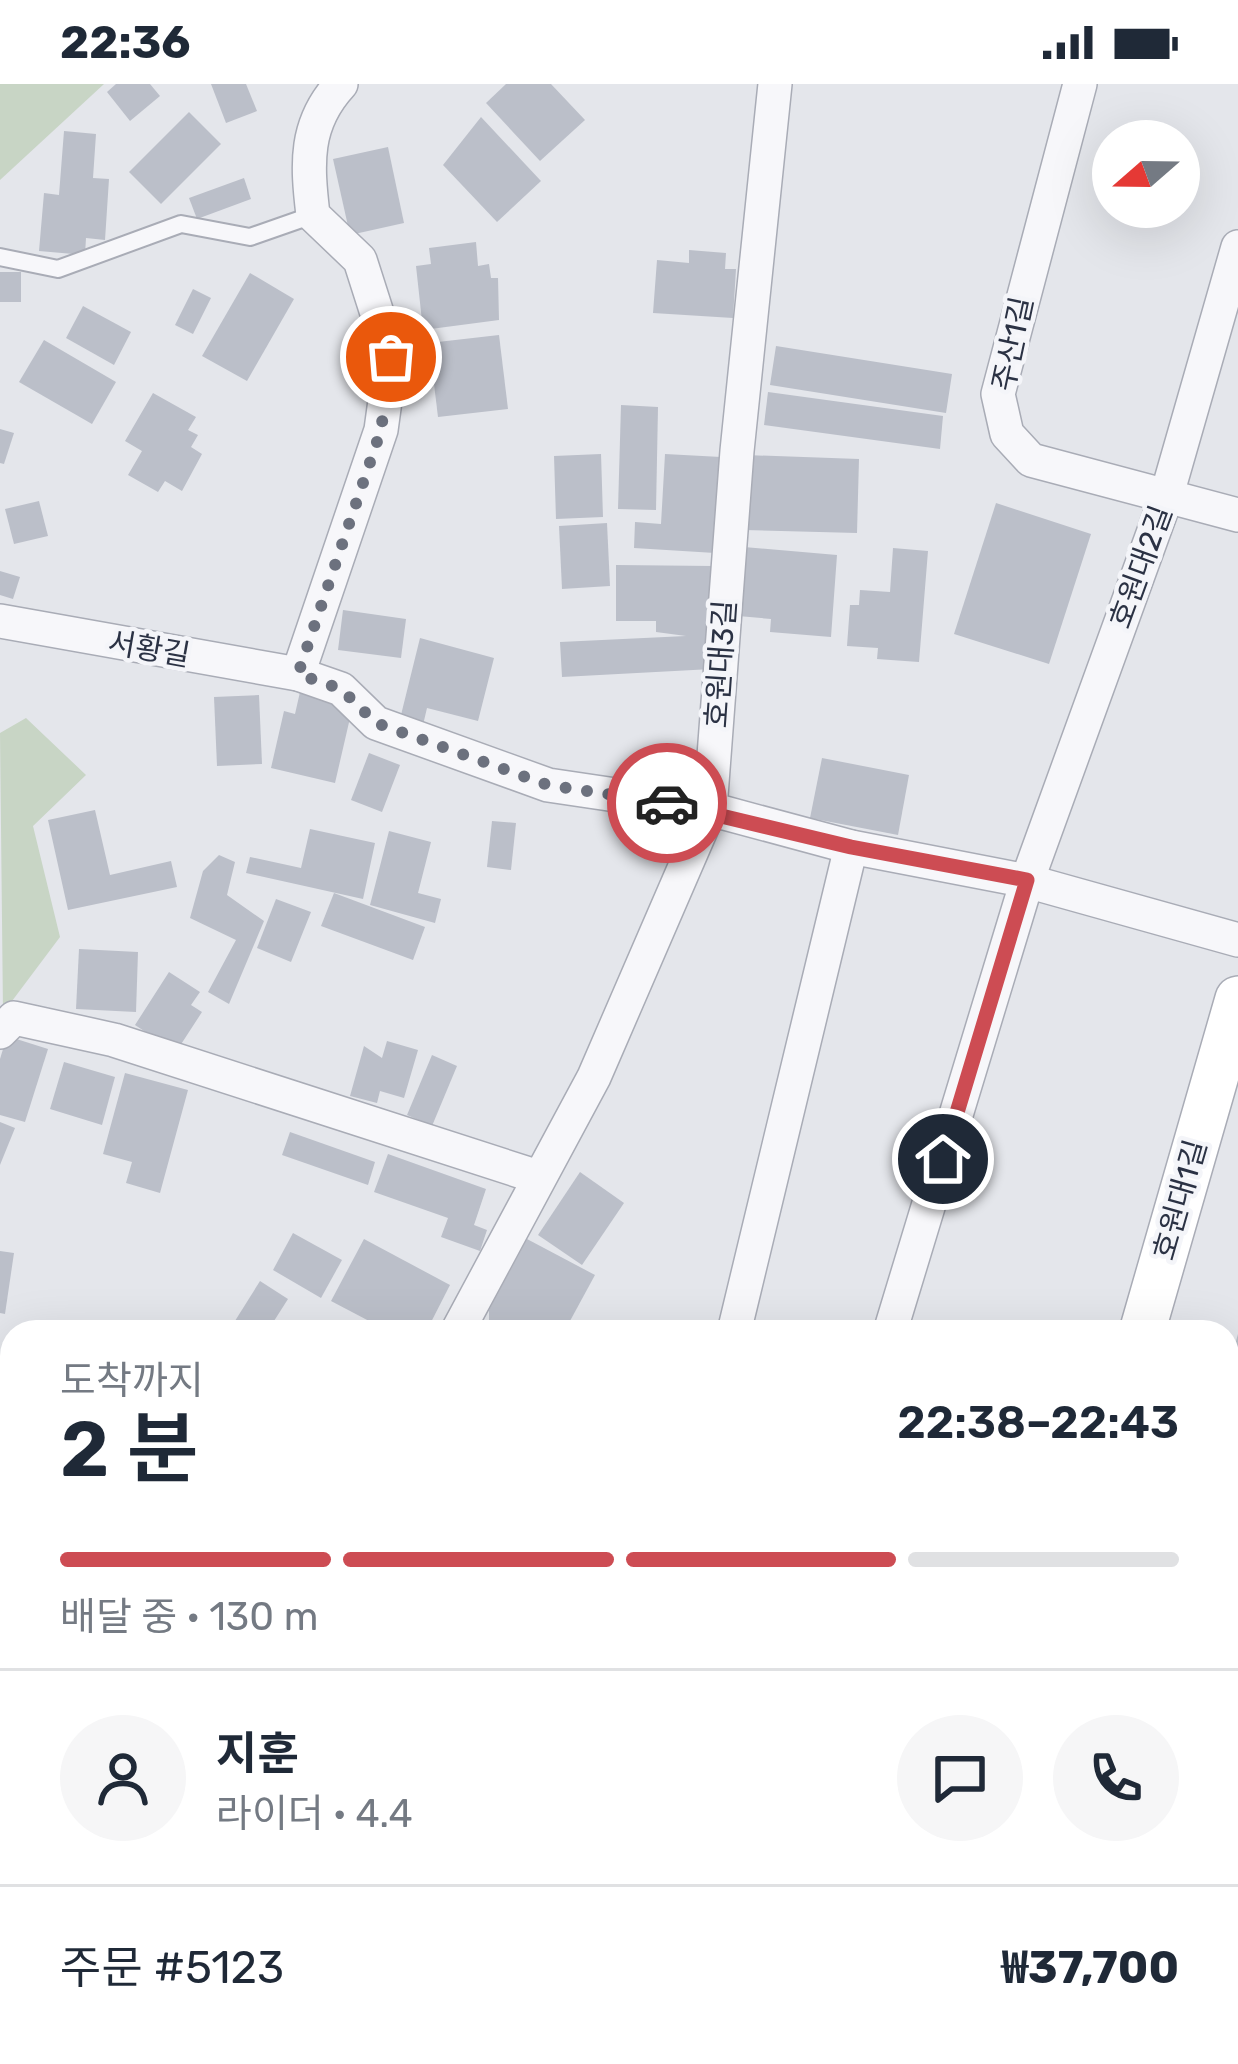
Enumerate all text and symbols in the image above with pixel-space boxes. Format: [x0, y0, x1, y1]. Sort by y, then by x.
text: 22:36 [60, 16, 191, 69]
north arrow [1092, 120, 1200, 228]
map controls [1092, 120, 1200, 228]
street label: 주산1길 [985, 293, 1041, 395]
pin [340, 306, 442, 408]
icon: bag [358, 324, 424, 390]
street label: 호원대2길 [1102, 501, 1180, 633]
street label: 호원대3길 [699, 599, 743, 729]
street label: 서황길 [105, 624, 193, 674]
courier [607, 743, 727, 863]
icon: car [634, 770, 700, 836]
pin [892, 1108, 994, 1210]
icon: home [910, 1126, 976, 1192]
street label: 호원대1길 [1146, 1136, 1214, 1264]
text: 도착까지 [60, 1358, 204, 1404]
text: 22:38–22:43 [897, 1396, 1179, 1449]
text: 2 분 [60, 1403, 198, 1496]
text: 배달 중 · 130 m [60, 1594, 318, 1640]
button: person [60, 1715, 186, 1841]
button: chat [897, 1715, 1023, 1841]
button: phone [1053, 1715, 1179, 1841]
text: 지훈 [216, 1727, 299, 1780]
text: 라이더 · 4.4 [216, 1791, 413, 1837]
text: 주문 #5123 [60, 1941, 284, 1994]
text: ₩37,700 [1001, 1941, 1179, 1994]

